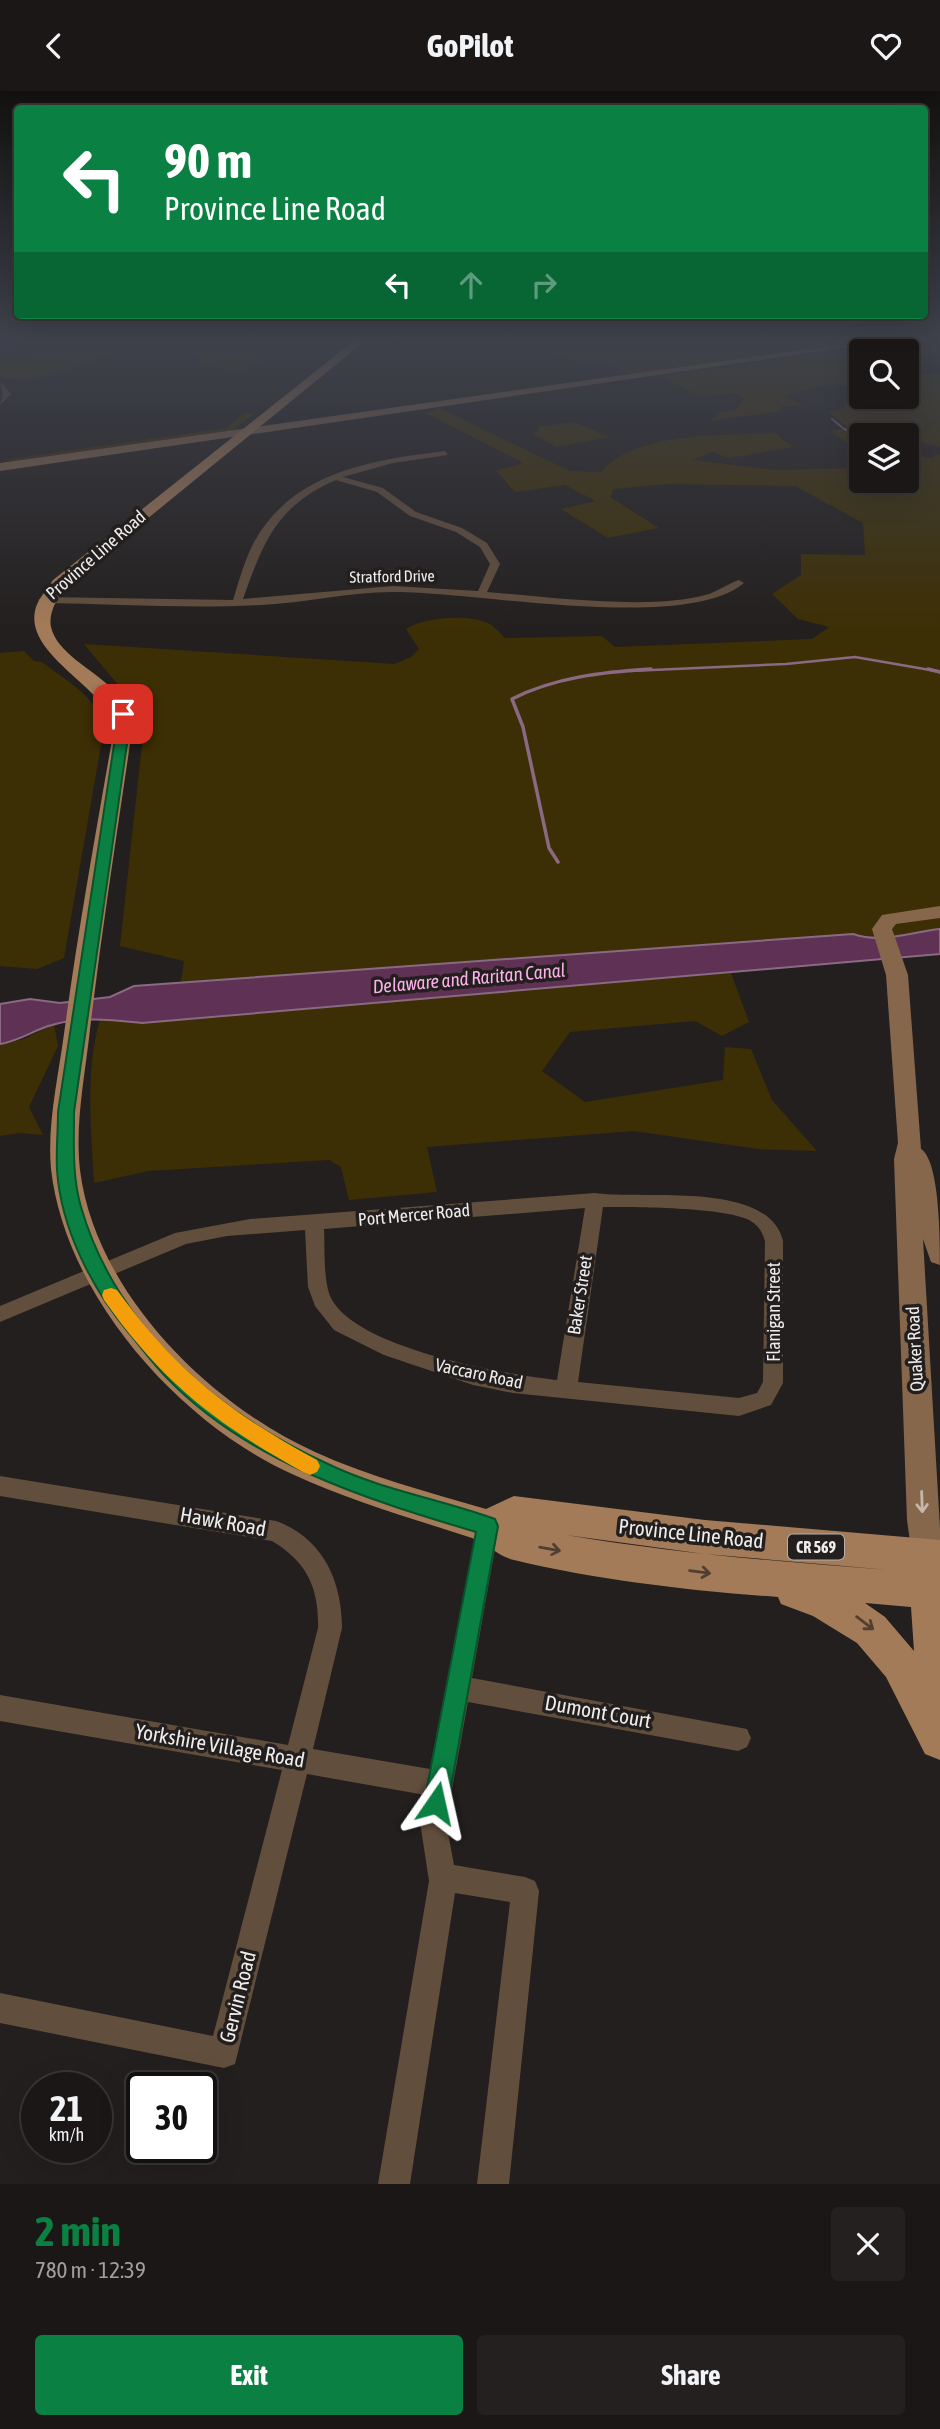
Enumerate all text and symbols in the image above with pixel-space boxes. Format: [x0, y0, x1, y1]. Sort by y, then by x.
icon: back [35, 27, 73, 65]
text: GoPilot [426, 27, 514, 64]
icon: heart [867, 27, 905, 65]
text: 90 m [164, 132, 252, 188]
icon: left [49, 133, 140, 224]
text: Province Line Road [164, 190, 386, 227]
icon: left [379, 266, 417, 304]
icon: ahead [452, 266, 490, 304]
icon: right [525, 266, 563, 304]
map controls [849, 339, 919, 493]
button: search [849, 339, 919, 409]
button: layers [849, 423, 919, 493]
street label: Province Line Road [42, 506, 150, 603]
street label: Stratford Drive [349, 566, 435, 586]
pin [93, 684, 153, 744]
icon: arrive [104, 695, 142, 733]
water label: Delaware and Raritan Canal [372, 959, 566, 997]
street label: Port Mercer Road [357, 1199, 471, 1230]
street label: Baker Street [563, 1254, 596, 1336]
street label: Flanigan Street [763, 1262, 784, 1362]
street label: Quaker Road [902, 1306, 927, 1392]
street label: Vaccaro Road [433, 1354, 525, 1393]
one-way arrow [916, 1490, 929, 1513]
street label: Hawk Road [178, 1502, 268, 1540]
street label: Province Line Road [617, 1513, 765, 1553]
road number: CR 569 [788, 1535, 844, 1559]
one-way arrow [538, 1543, 561, 1557]
one-way arrow [688, 1565, 710, 1578]
one-way arrow [855, 1616, 874, 1631]
street label: Dumont Court [543, 1690, 653, 1732]
street label: Yorkshire Village Road [134, 1718, 307, 1772]
position arrow [399, 1766, 473, 1840]
street label: Gervin Road [214, 1948, 260, 2045]
speed limit sign: 30 [126, 2072, 217, 2163]
text: 21 [50, 2088, 83, 2128]
text: km/h [49, 2124, 84, 2145]
text: 2 min [35, 2207, 121, 2255]
button: close [831, 2207, 905, 2281]
text: 780 m · 12:39 [35, 2257, 146, 2283]
button: Exit [35, 2335, 463, 2415]
button: Share [477, 2335, 905, 2415]

